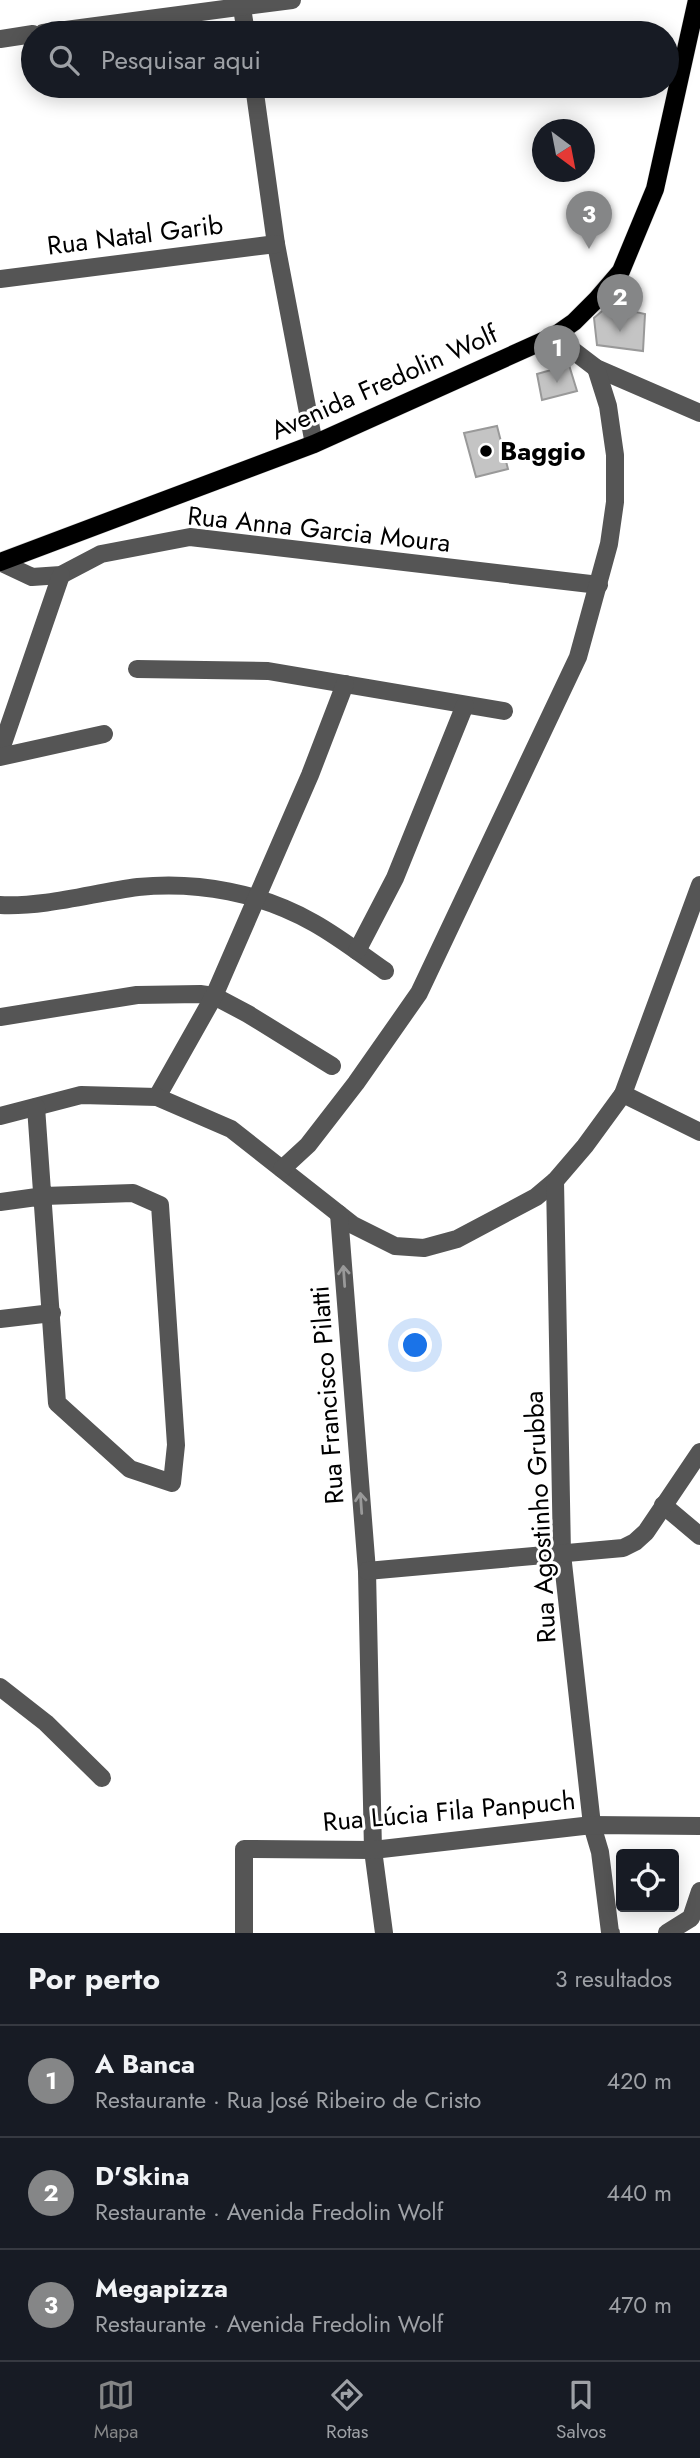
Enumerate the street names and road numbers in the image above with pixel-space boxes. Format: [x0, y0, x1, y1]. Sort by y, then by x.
street label: Rua Natal Garib [45, 205, 225, 265]
street label: Avenida Fredolin Wolf [264, 315, 504, 449]
street label: Rua Anna Garcia Moura [186, 496, 452, 562]
street label: Rua Francisco Pilatti [300, 1284, 354, 1506]
street label: Rua Agostinho Grubba [514, 1390, 566, 1644]
street label: Rua Lúcia Fila Panpuch [321, 1781, 577, 1841]

